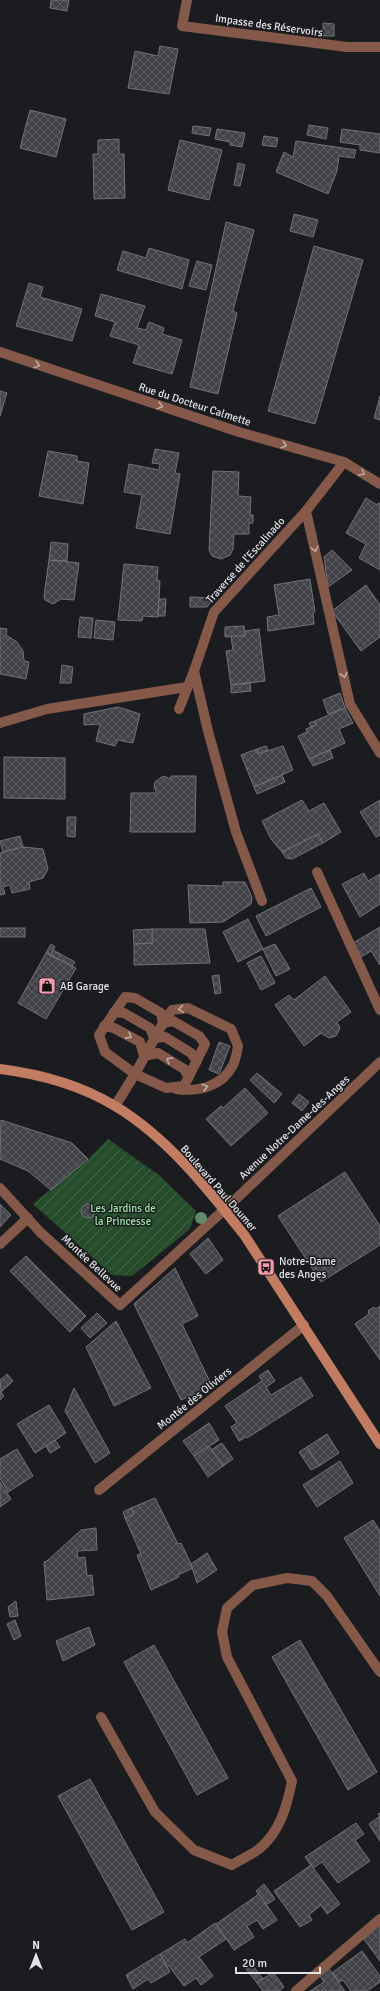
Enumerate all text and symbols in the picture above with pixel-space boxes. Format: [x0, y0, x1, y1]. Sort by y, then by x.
street label: Impasse des Réservoirs [214, 12, 324, 40]
one-way arrow [33, 360, 40, 368]
street label: Rue du Docteur Calmette [137, 380, 253, 429]
one-way arrow [157, 401, 164, 409]
one-way arrow [281, 440, 288, 449]
one-way arrow [358, 468, 365, 476]
street label: Traverse de l'Escalinado [203, 514, 288, 606]
one-way arrow [310, 545, 318, 552]
one-way arrow [339, 672, 347, 678]
shop icon: AB Garage [37, 976, 57, 996]
place label: AB Garage [60, 980, 109, 993]
one-way arrow [178, 1005, 184, 1014]
one-way arrow [125, 1032, 132, 1039]
one-way arrow [166, 1057, 173, 1064]
street label: Avenue Notre-Dame-des-Anges [236, 1073, 352, 1182]
one-way arrow [201, 1083, 208, 1092]
street label: Boulevard Paul Doumer [178, 1143, 260, 1234]
park label: Les Jardins de la Princesse [90, 1202, 156, 1228]
street label: Montée Bellevue [59, 1232, 125, 1295]
place label: Notre-Dame des Anges [279, 1255, 336, 1281]
bus stop icon: Notre-Dame des Anges [256, 1257, 276, 1277]
street label: Montée des Oliviers [155, 1364, 234, 1432]
north arrow [16, 1935, 56, 1975]
text: N [32, 1939, 40, 1952]
scale bar [236, 1949, 320, 1975]
text: 20 m [242, 1956, 267, 1971]

